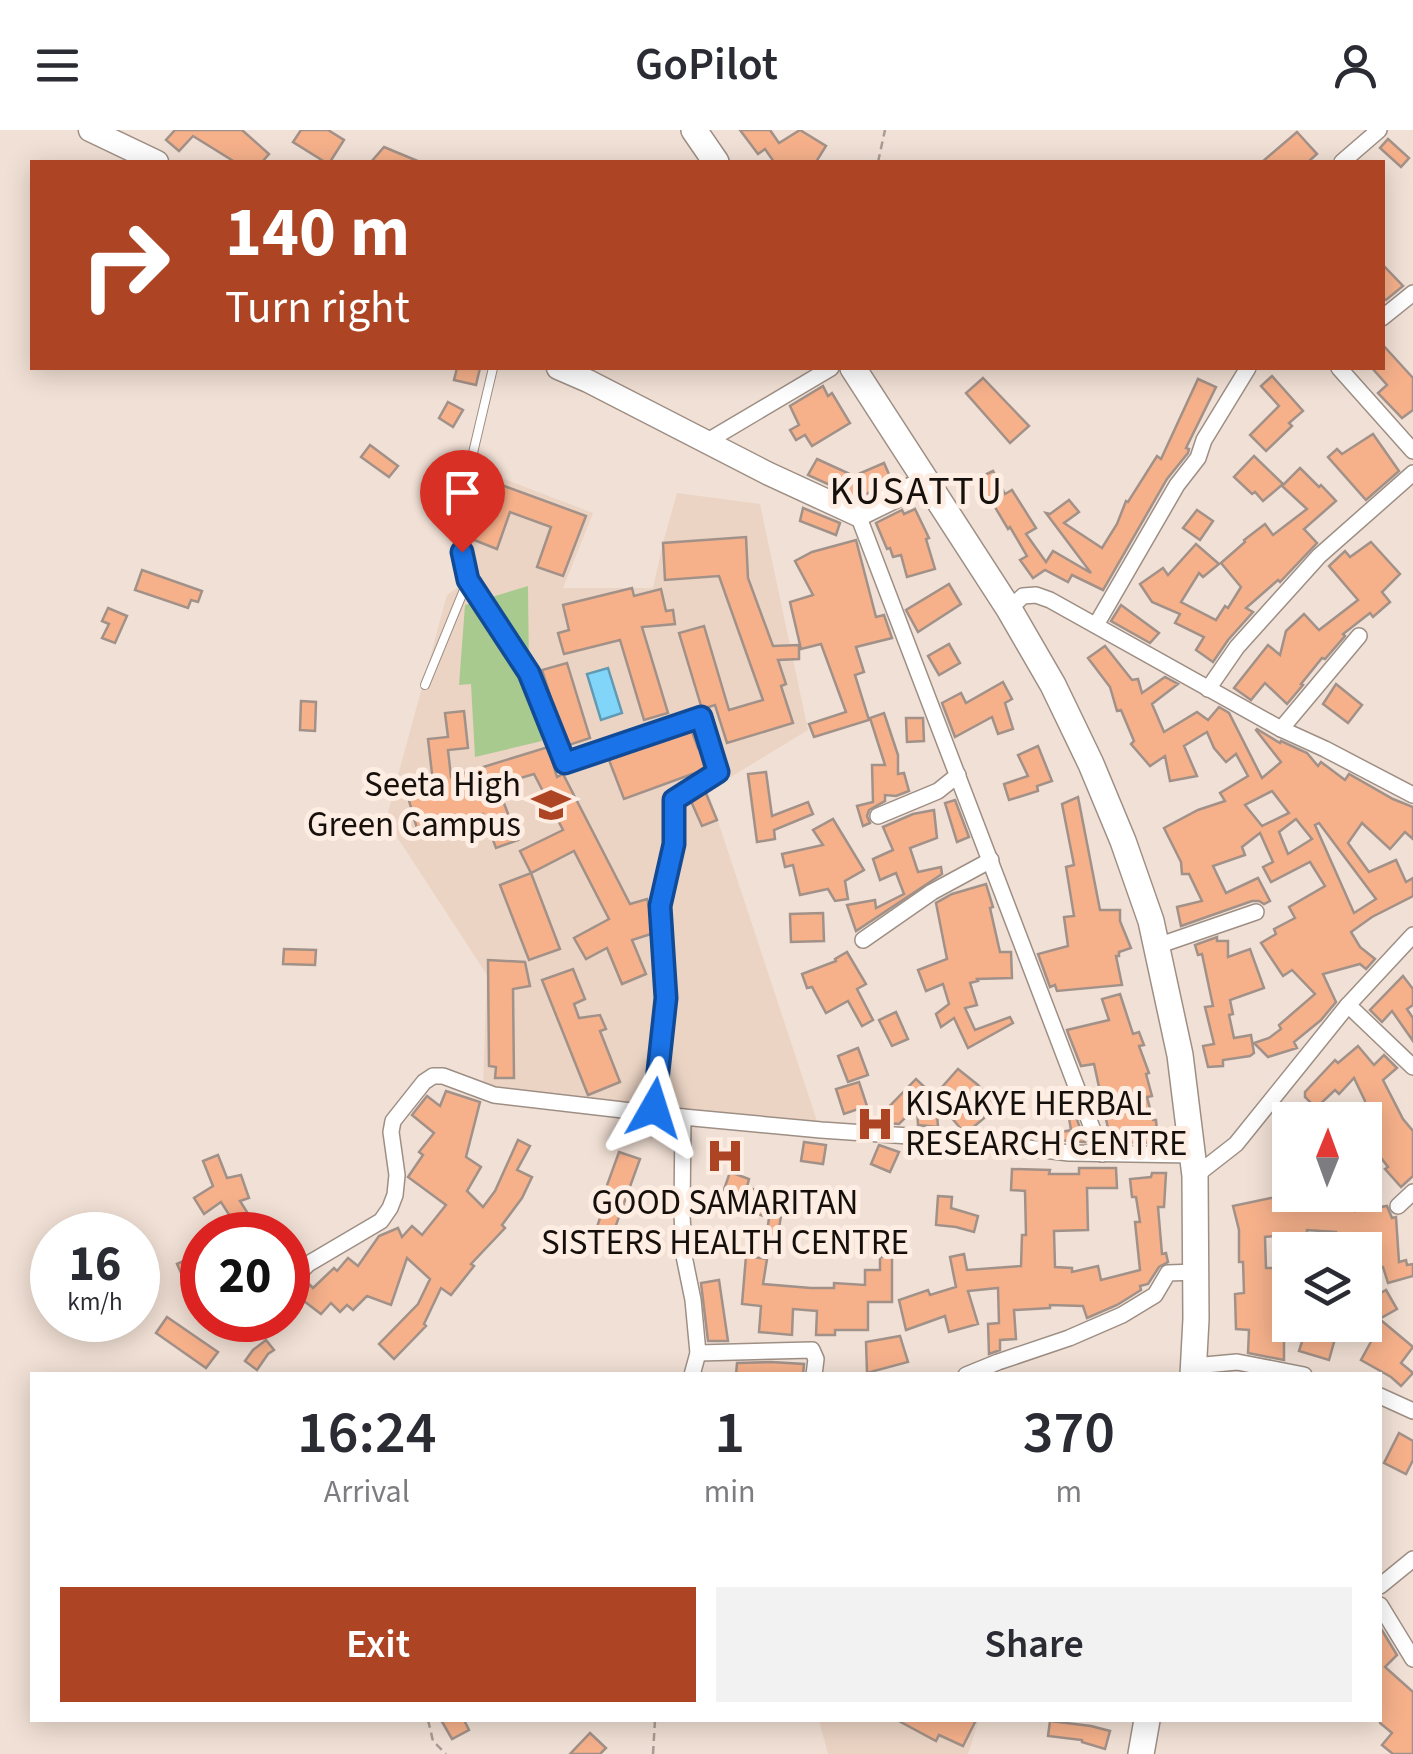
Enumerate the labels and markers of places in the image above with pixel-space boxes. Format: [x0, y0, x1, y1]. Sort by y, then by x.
pin [420, 450, 505, 553]
place label: Seeta High Green Campus [307, 760, 521, 850]
school or university icon: Seeta High Green Campus [530, 784, 572, 826]
place label: KISAKYE HERBAL RESEARCH CENTRE [905, 1079, 1187, 1169]
hospital icon: KISAKYE HERBAL RESEARCH CENTRE [854, 1103, 896, 1145]
hospital icon: GOOD SAMARITAN SISTERS HEALTH CENTRE [704, 1135, 746, 1177]
place label: GOOD SAMARITAN SISTERS HEALTH CENTRE [541, 1178, 909, 1268]

